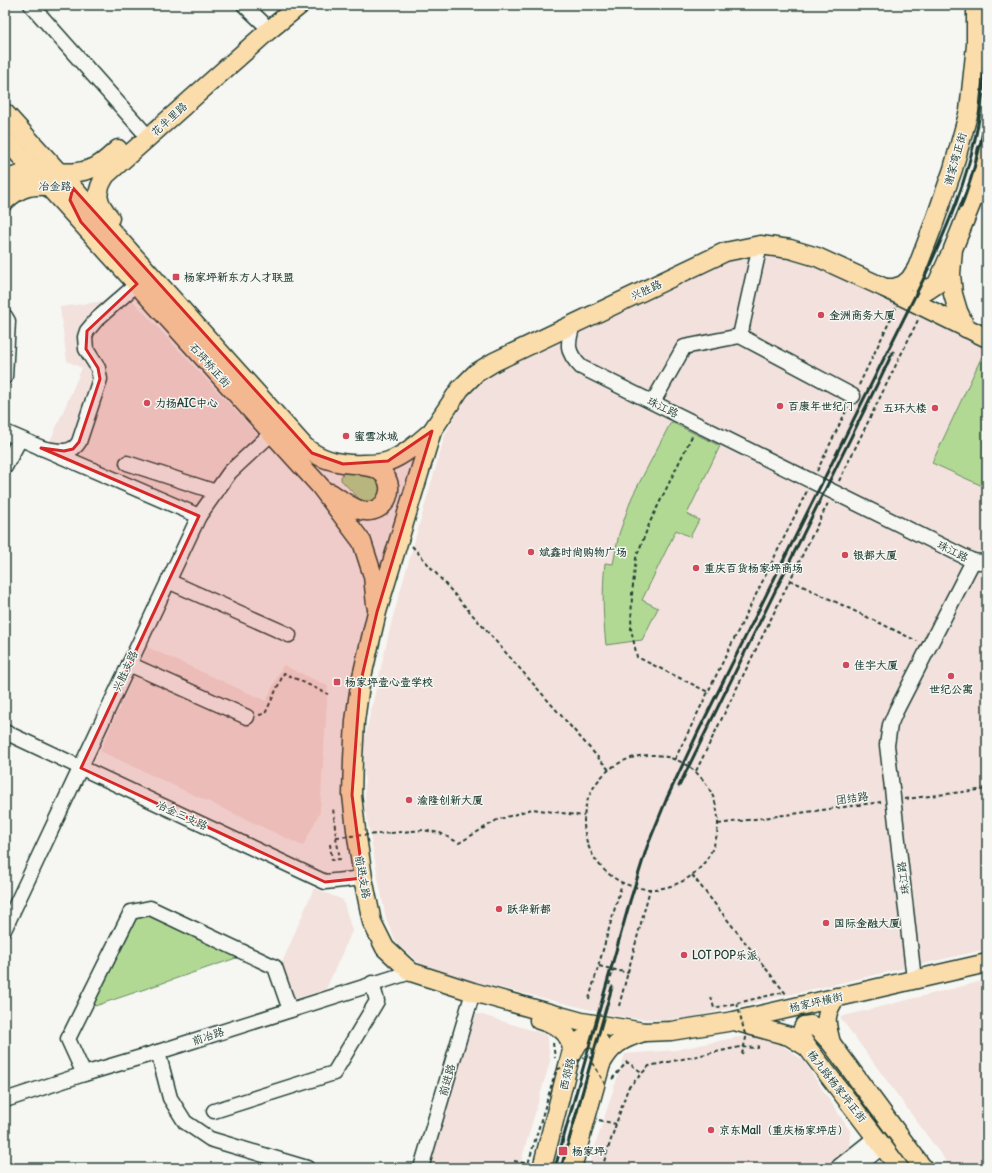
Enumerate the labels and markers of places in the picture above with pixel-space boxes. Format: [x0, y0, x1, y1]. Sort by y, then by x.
place label: 杨家坪新东方人才联盟 [184, 270, 294, 284]
marker: 杨家坪新东方人才联盟 [171, 272, 181, 282]
place label: 金洲商务大厦 [829, 308, 895, 322]
marker: 金洲商务大厦 [816, 310, 826, 320]
place label: 力扬AIC中心 [155, 396, 218, 410]
marker: 力扬AIC中心 [142, 398, 152, 408]
place label: 百康年世纪门 [788, 399, 854, 413]
marker: 百康年世纪门 [775, 401, 785, 411]
place label: 五环大楼 [883, 401, 927, 415]
marker: 五环大楼 [930, 403, 940, 413]
place label: 蜜雪冰城 [354, 429, 398, 443]
marker: 蜜雪冰城 [341, 431, 351, 441]
place label: 斌鑫时尚购物广场 [539, 545, 627, 559]
marker: 斌鑫时尚购物广场 [526, 547, 536, 557]
place label: 银都大厦 [853, 548, 897, 562]
marker: 银都大厦 [840, 550, 850, 560]
place label: 重庆百货杨家坪商场 [704, 561, 803, 575]
marker: 重庆百货杨家坪商场 [691, 563, 701, 573]
place label: 佳宇大厦 [854, 658, 898, 672]
marker: 佳宇大厦 [841, 660, 851, 670]
marker: 世纪公寓 [946, 671, 956, 681]
place label: 杨家坪壹心壹学校 [345, 675, 433, 689]
marker: 杨家坪壹心壹学校 [332, 677, 342, 687]
place label: 世纪公寓 [929, 682, 973, 696]
place label: 渝隆创新大厦 [417, 793, 483, 807]
marker: 渝隆创新大厦 [404, 795, 414, 805]
place label: 跃华新都 [507, 902, 551, 916]
marker: 跃华新都 [494, 904, 504, 914]
place label: 国际金融大厦 [834, 916, 900, 930]
marker: 国际金融大厦 [821, 918, 831, 928]
place label: LOT POP乐派 [692, 948, 758, 962]
marker: LOT POP乐派 [679, 950, 689, 960]
place label: 京东Mall（重庆杨家坪店） [719, 1123, 849, 1137]
marker: 京东Mall（重庆杨家坪店） [706, 1125, 716, 1135]
place label: 杨家坪 [572, 1144, 605, 1158]
marker: 杨家坪 [557, 1145, 569, 1157]

